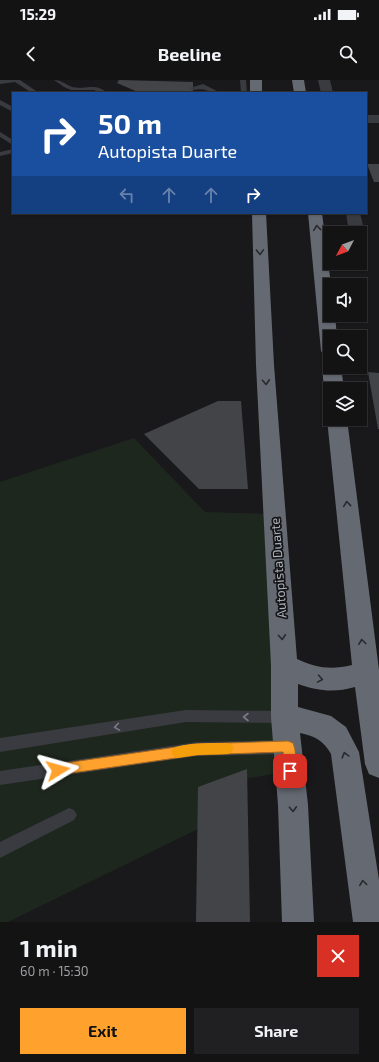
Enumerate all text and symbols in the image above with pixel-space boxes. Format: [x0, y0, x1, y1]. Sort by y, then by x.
text: 15:29 [20, 5, 56, 23]
icon: back [20, 43, 42, 65]
text: Beeline [158, 43, 221, 65]
icon: search [337, 43, 359, 65]
text: 50 m [98, 106, 162, 140]
icon: right [32, 108, 84, 160]
text: Autopista Duarte [98, 140, 237, 162]
icon: left [116, 184, 138, 206]
icon: ahead [158, 184, 180, 206]
icon: ahead [200, 184, 222, 206]
icon: right [242, 184, 264, 206]
one-way arrow [313, 225, 322, 231]
north arrow [323, 226, 367, 270]
map controls [323, 226, 367, 426]
one-way arrow [256, 249, 265, 255]
button: sound [323, 278, 367, 322]
button: search [323, 330, 367, 374]
one-way arrow [262, 379, 271, 385]
button: layers [323, 382, 367, 426]
one-way arrow [342, 501, 351, 507]
street label: Autopista Duarte [267, 517, 289, 619]
one-way arrow [278, 634, 287, 640]
one-way arrow [358, 639, 367, 645]
one-way arrow [317, 675, 323, 683]
one-way arrow [243, 712, 249, 721]
one-way arrow [114, 722, 120, 731]
position arrow [37, 749, 79, 791]
one-way arrow [341, 752, 350, 759]
pin [273, 754, 307, 788]
icon: arrive [279, 760, 301, 782]
one-way arrow [289, 806, 297, 812]
one-way arrow [359, 880, 368, 886]
text: 1 min [20, 933, 78, 962]
button: close [317, 935, 359, 977]
text: 60 m · 15:30 [20, 963, 89, 979]
button: Exit [20, 1008, 186, 1054]
button: Share [194, 1008, 359, 1054]

